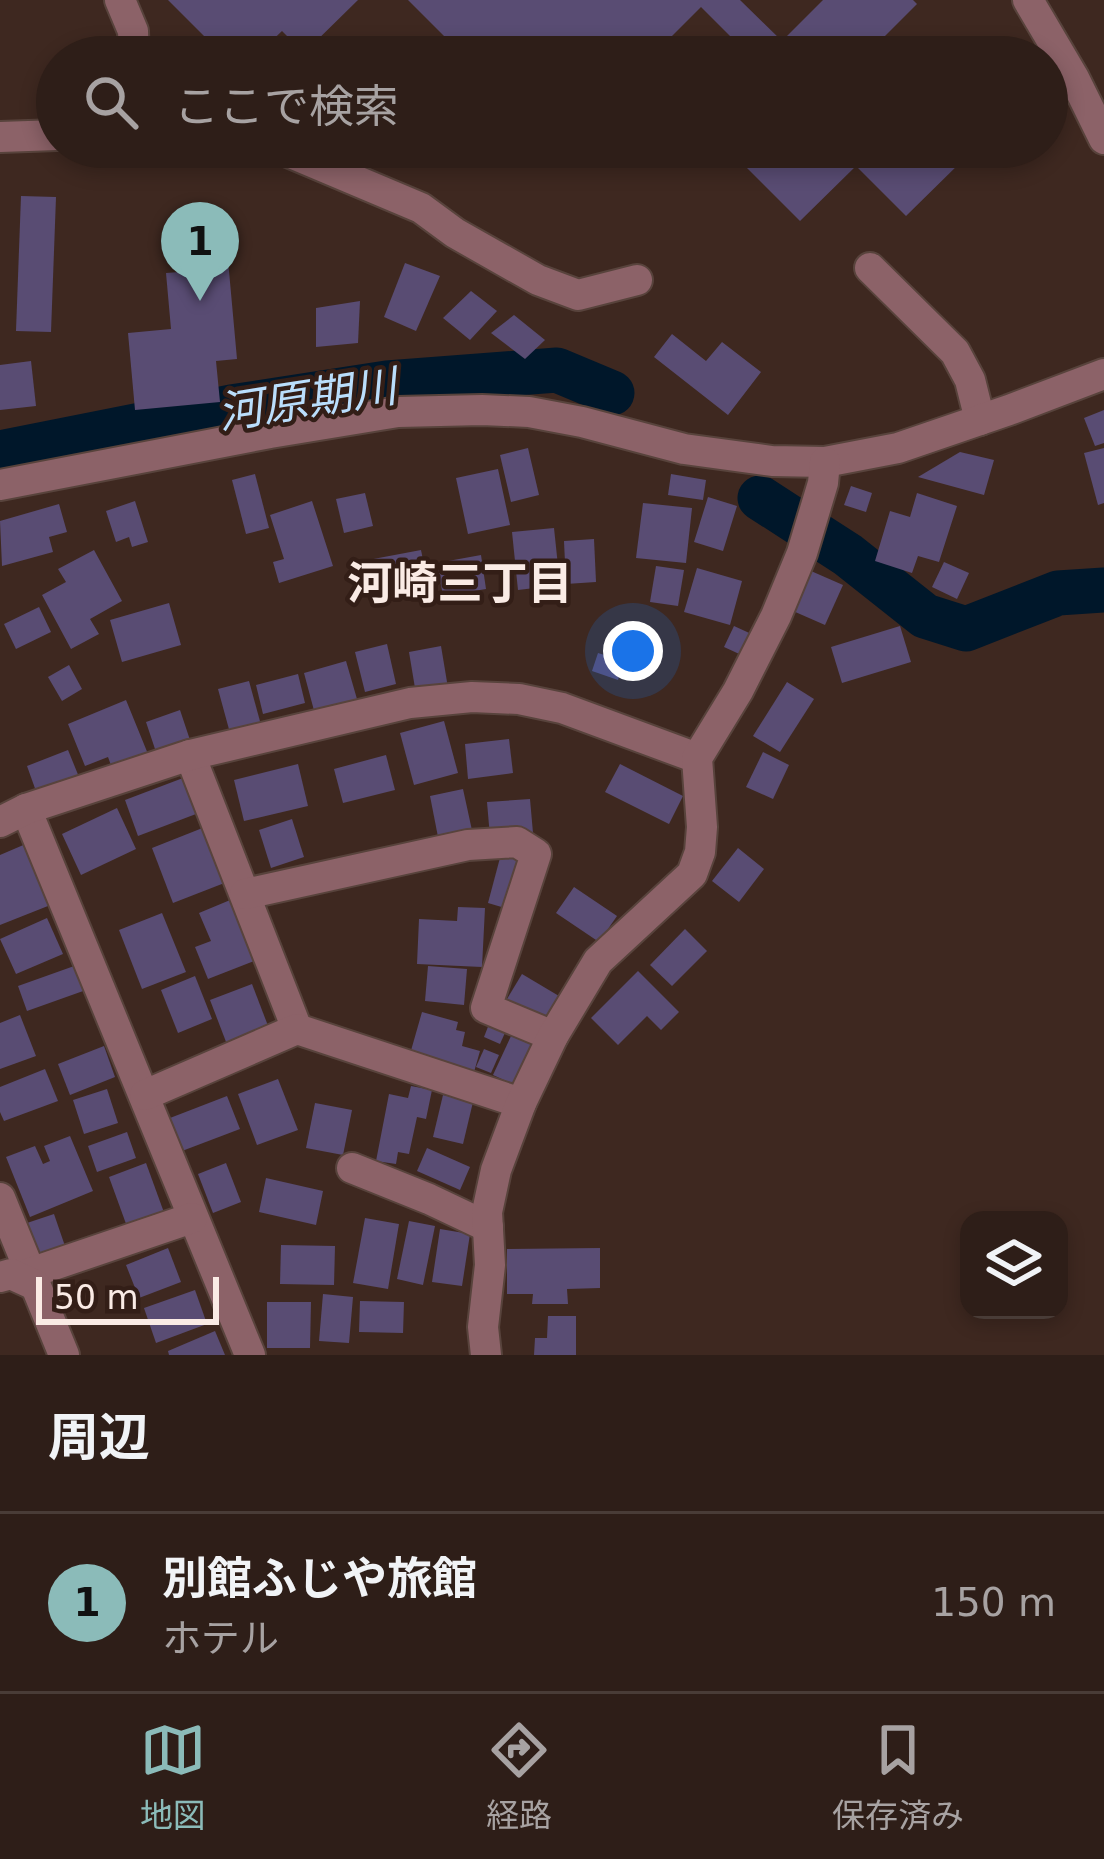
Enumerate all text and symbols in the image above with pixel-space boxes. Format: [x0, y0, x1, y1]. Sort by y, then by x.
search box [36, 36, 1068, 168]
icon: search [78, 69, 144, 135]
text: ここで検索 [174, 80, 399, 133]
pin: 1 [161, 202, 239, 301]
water label: 河原期川 [214, 359, 404, 440]
district label: 河崎三丁目 [347, 557, 573, 610]
your location [603, 621, 663, 681]
map controls [960, 1211, 1068, 1319]
button: layers [960, 1211, 1068, 1319]
scale bar [36, 1271, 219, 1324]
text: 50 m [54, 1278, 139, 1317]
text: 周辺 [48, 1408, 150, 1467]
text: 別館ふじや旅館 [162, 1552, 477, 1605]
text: 1 [73, 1580, 101, 1625]
text: 150 m [931, 1580, 1056, 1625]
text: ホテル [162, 1616, 279, 1661]
tab: 地図 [140, 1717, 206, 1837]
tab: 経路 [486, 1717, 552, 1837]
tab: 保存済み [832, 1717, 964, 1837]

